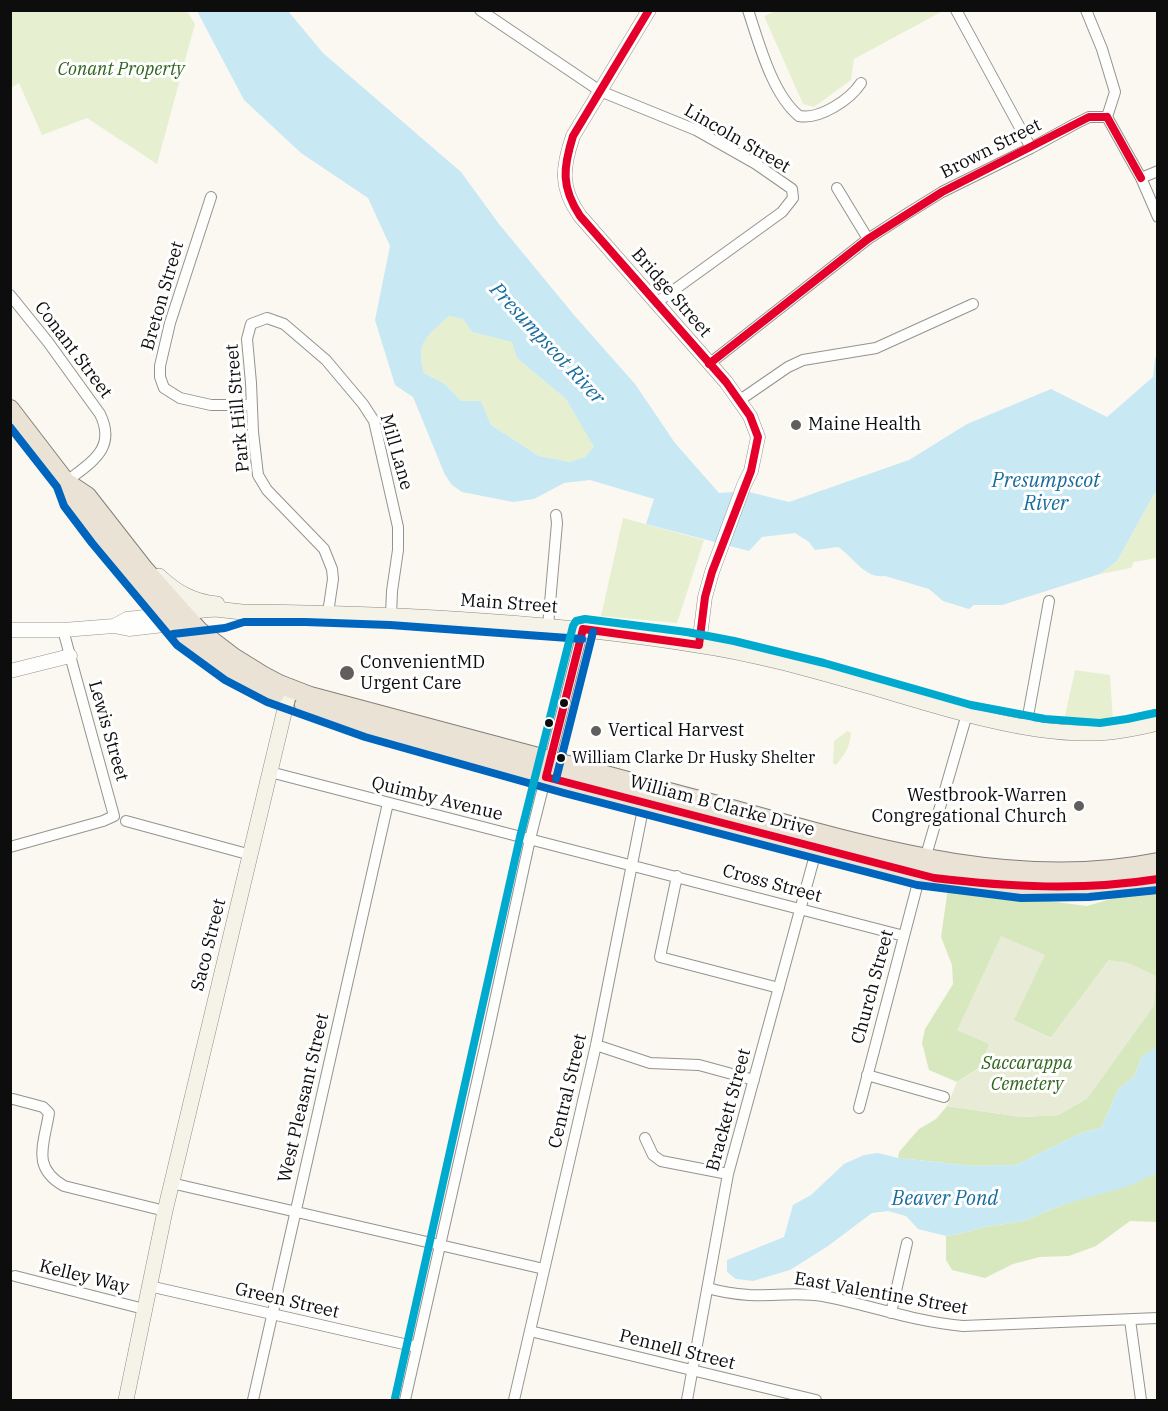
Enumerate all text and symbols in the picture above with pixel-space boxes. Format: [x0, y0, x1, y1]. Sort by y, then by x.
park label: Conant Property [58, 59, 184, 81]
street label: Lincoln Street [680, 100, 794, 178]
street label: Brown Street [937, 114, 1045, 184]
street label: Breton Street [137, 239, 189, 353]
street label: Bridge Street [627, 244, 715, 342]
water label: Presumpscot River [484, 278, 610, 410]
street label: Conant Street [30, 297, 116, 403]
street label: Park Hill Street [222, 343, 254, 473]
street label: Mill Lane [375, 412, 417, 492]
place label: Maine Health [808, 414, 921, 436]
marker: Maine Health [789, 418, 803, 432]
water label: Presumpscot River [992, 469, 1100, 516]
street label: Main Street [460, 590, 558, 618]
place label: ConvenientMD Urgent Care [360, 652, 485, 694]
marker: ConvenientMD Urgent Care [338, 664, 356, 682]
street label: Lewis Street [83, 678, 133, 784]
unlabelled marker [558, 697, 570, 709]
unlabelled marker [543, 717, 555, 729]
place label: Vertical Harvest [608, 720, 744, 742]
marker: Vertical Harvest [589, 724, 603, 738]
place label: William Clarke Dr Husky Shelter [572, 748, 815, 768]
marker: William Clarke Dr Husky Shelter [555, 752, 567, 764]
street label: William B Clarke Drive [627, 771, 817, 841]
street label: Quimby Avenue [369, 772, 505, 826]
place label: Westbrook-Warren Congregational Church [871, 785, 1067, 828]
marker: Westbrook-Warren Congregational Church [1072, 799, 1086, 813]
street label: Cross Street [720, 860, 824, 908]
street label: Saco Street [187, 897, 231, 993]
street label: Church Street [847, 928, 899, 1046]
street label: West Pleasant Street [274, 1011, 334, 1185]
street label: Central Street [544, 1032, 592, 1150]
street label: Brackett Street [702, 1046, 756, 1174]
park label: Saccarappa Cemetery [982, 1053, 1072, 1096]
water label: Beaver Pond [892, 1187, 998, 1211]
street label: Kelley Way [37, 1255, 131, 1299]
street label: East Valentine Street [793, 1268, 969, 1320]
street label: Green Street [233, 1278, 341, 1324]
street label: Pennell Street [617, 1325, 737, 1375]

